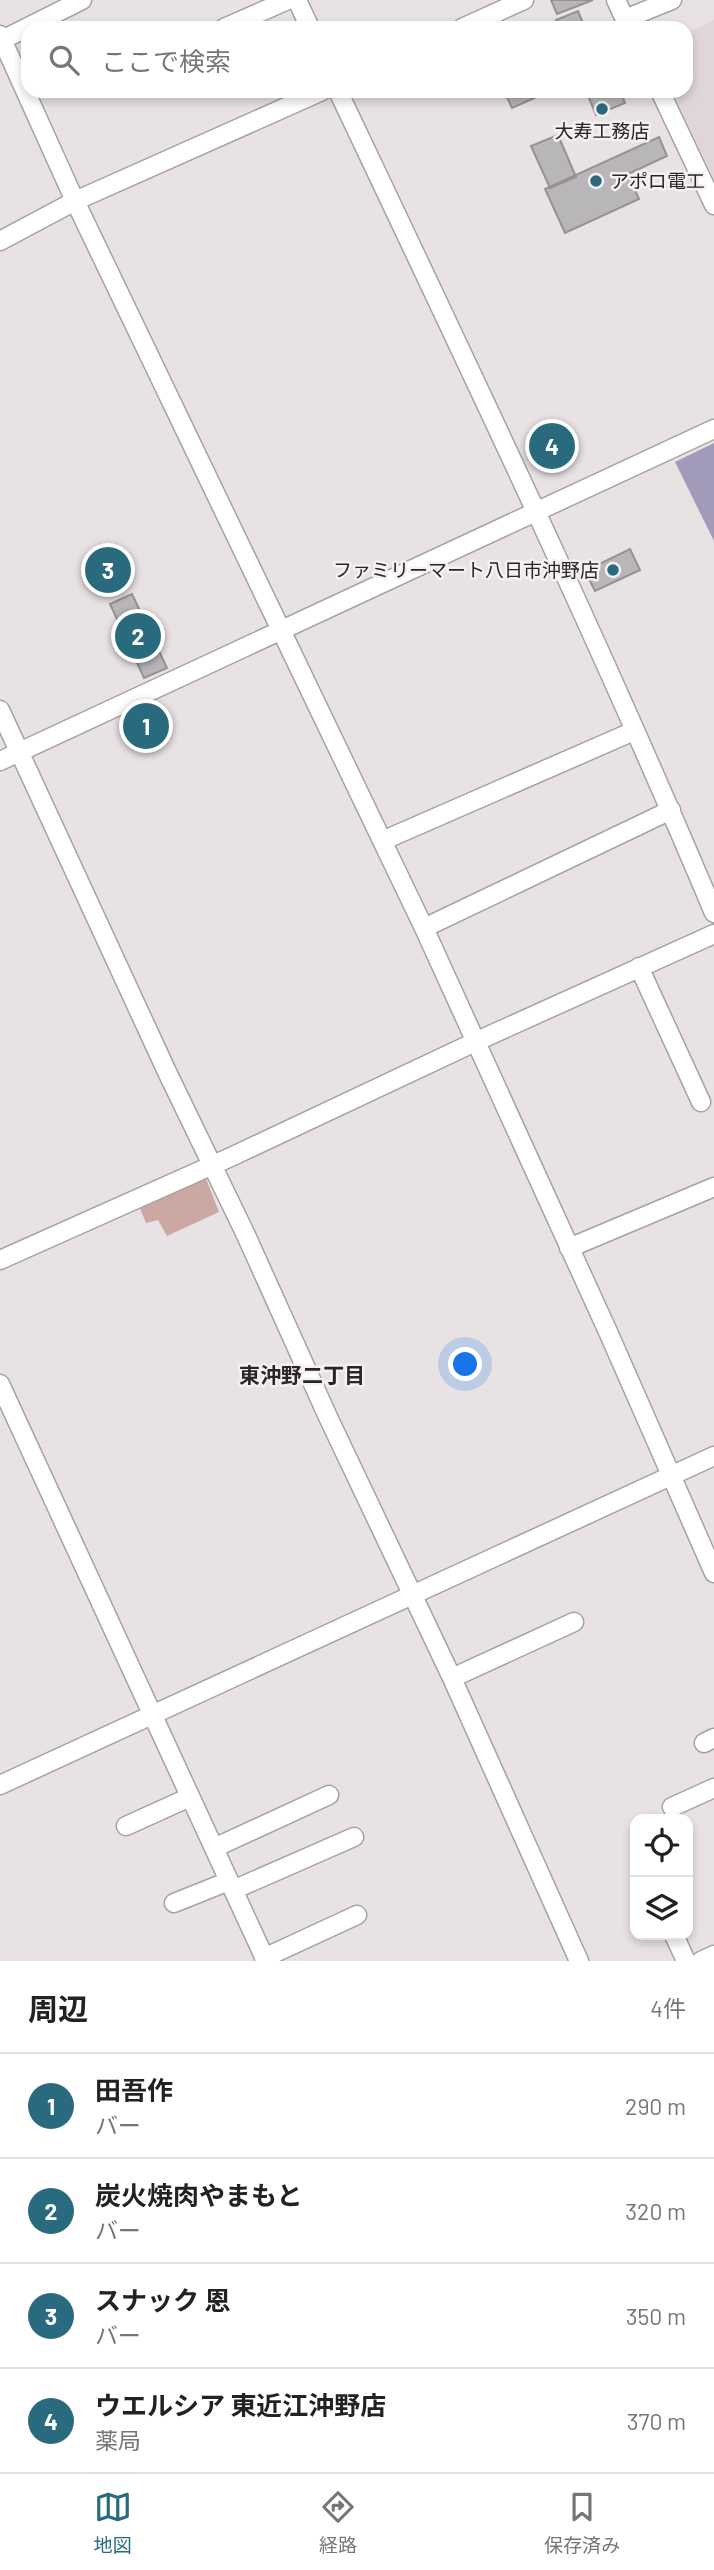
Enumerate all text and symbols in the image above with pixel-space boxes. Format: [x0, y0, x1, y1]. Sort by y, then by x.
search box [21, 21, 693, 98]
icon: search [45, 41, 83, 79]
text: ここで検索 [101, 45, 231, 76]
marker: 大寿工務店 [594, 101, 610, 117]
place label: 大寿工務店 [554, 119, 650, 142]
place label: アポロ電工 [610, 169, 705, 192]
marker: アポロ電工 [588, 173, 604, 189]
pin: 4 [529, 420, 575, 472]
pin: 3 [85, 544, 131, 596]
place label: ファミリーマート八日市沖野店 [333, 558, 599, 581]
marker: ファミリーマート八日市沖野店 [605, 562, 621, 578]
pin: 2 [115, 610, 161, 662]
pin: 1 [123, 700, 169, 752]
your location [448, 1347, 482, 1381]
district label: 東沖野二丁目 [239, 1362, 365, 1387]
map controls [630, 1814, 693, 1940]
button: locate [630, 1814, 693, 1877]
button: layers [630, 1877, 693, 1940]
text: 周辺 [28, 1990, 88, 2026]
text: 4件 [650, 1994, 686, 2022]
text: 田吾作 [95, 2074, 173, 2105]
text: 1 [47, 2092, 55, 2120]
text: 290 m [625, 2092, 686, 2120]
text: バー [95, 2111, 141, 2139]
text: 炭火焼肉やまもと [95, 2179, 302, 2210]
text: 2 [45, 2197, 57, 2225]
text: 320 m [625, 2197, 686, 2225]
text: バー [95, 2216, 141, 2244]
text: スナック 恩 [95, 2284, 230, 2315]
text: 3 [45, 2302, 57, 2330]
text: 350 m [626, 2302, 686, 2330]
text: バー [95, 2321, 141, 2349]
text: ウエルシア 東近江沖野店 [95, 2389, 386, 2420]
text: 4 [44, 2407, 58, 2435]
text: 370 m [627, 2407, 686, 2435]
text: 薬局 [95, 2426, 141, 2454]
tab: 地図 [94, 2488, 132, 2557]
tab: 経路 [319, 2488, 357, 2557]
tab: 保存済み [544, 2488, 620, 2557]

